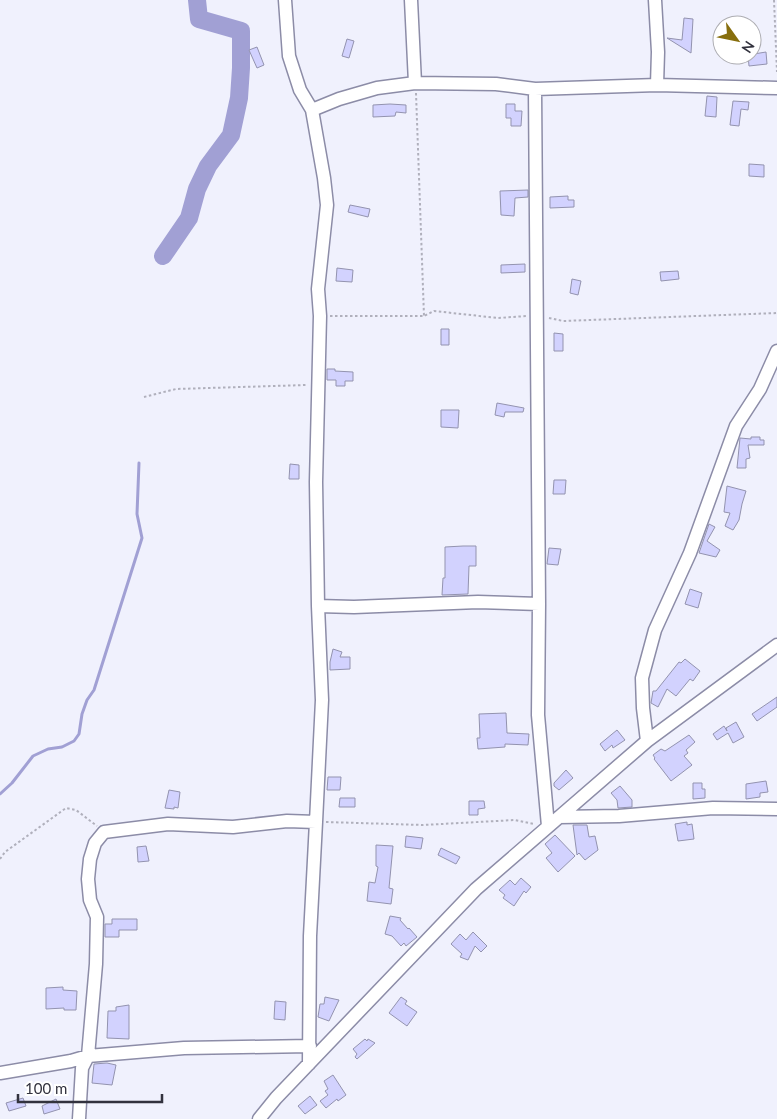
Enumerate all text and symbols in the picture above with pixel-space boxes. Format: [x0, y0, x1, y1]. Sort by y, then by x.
north arrow [712, 15, 762, 65]
text: N [738, 38, 758, 57]
scale bar [18, 1072, 161, 1104]
text: 100 m [25, 1079, 67, 1097]

